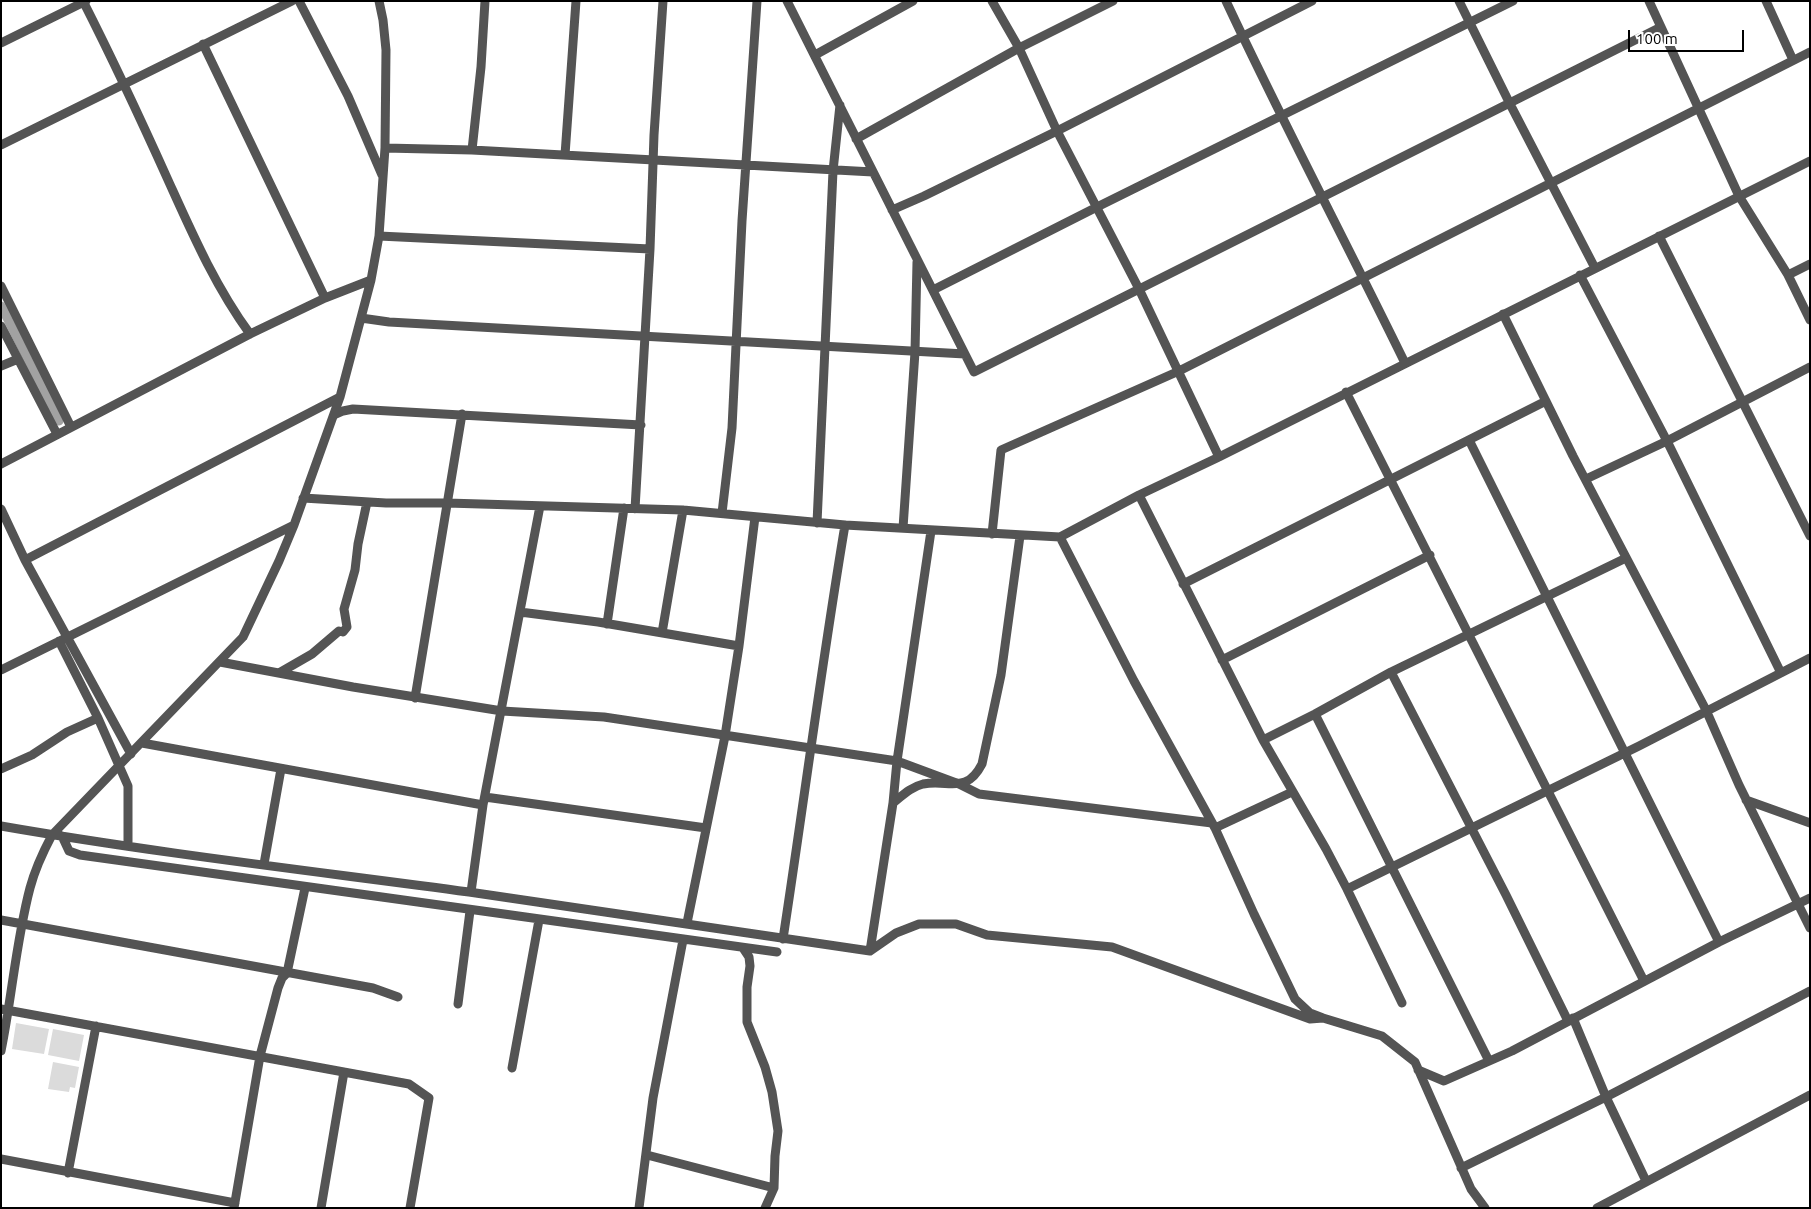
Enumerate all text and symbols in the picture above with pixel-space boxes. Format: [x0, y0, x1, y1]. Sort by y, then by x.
scale bar [1631, 20, 1747, 52]
text: 100 m [1636, 30, 1678, 47]

